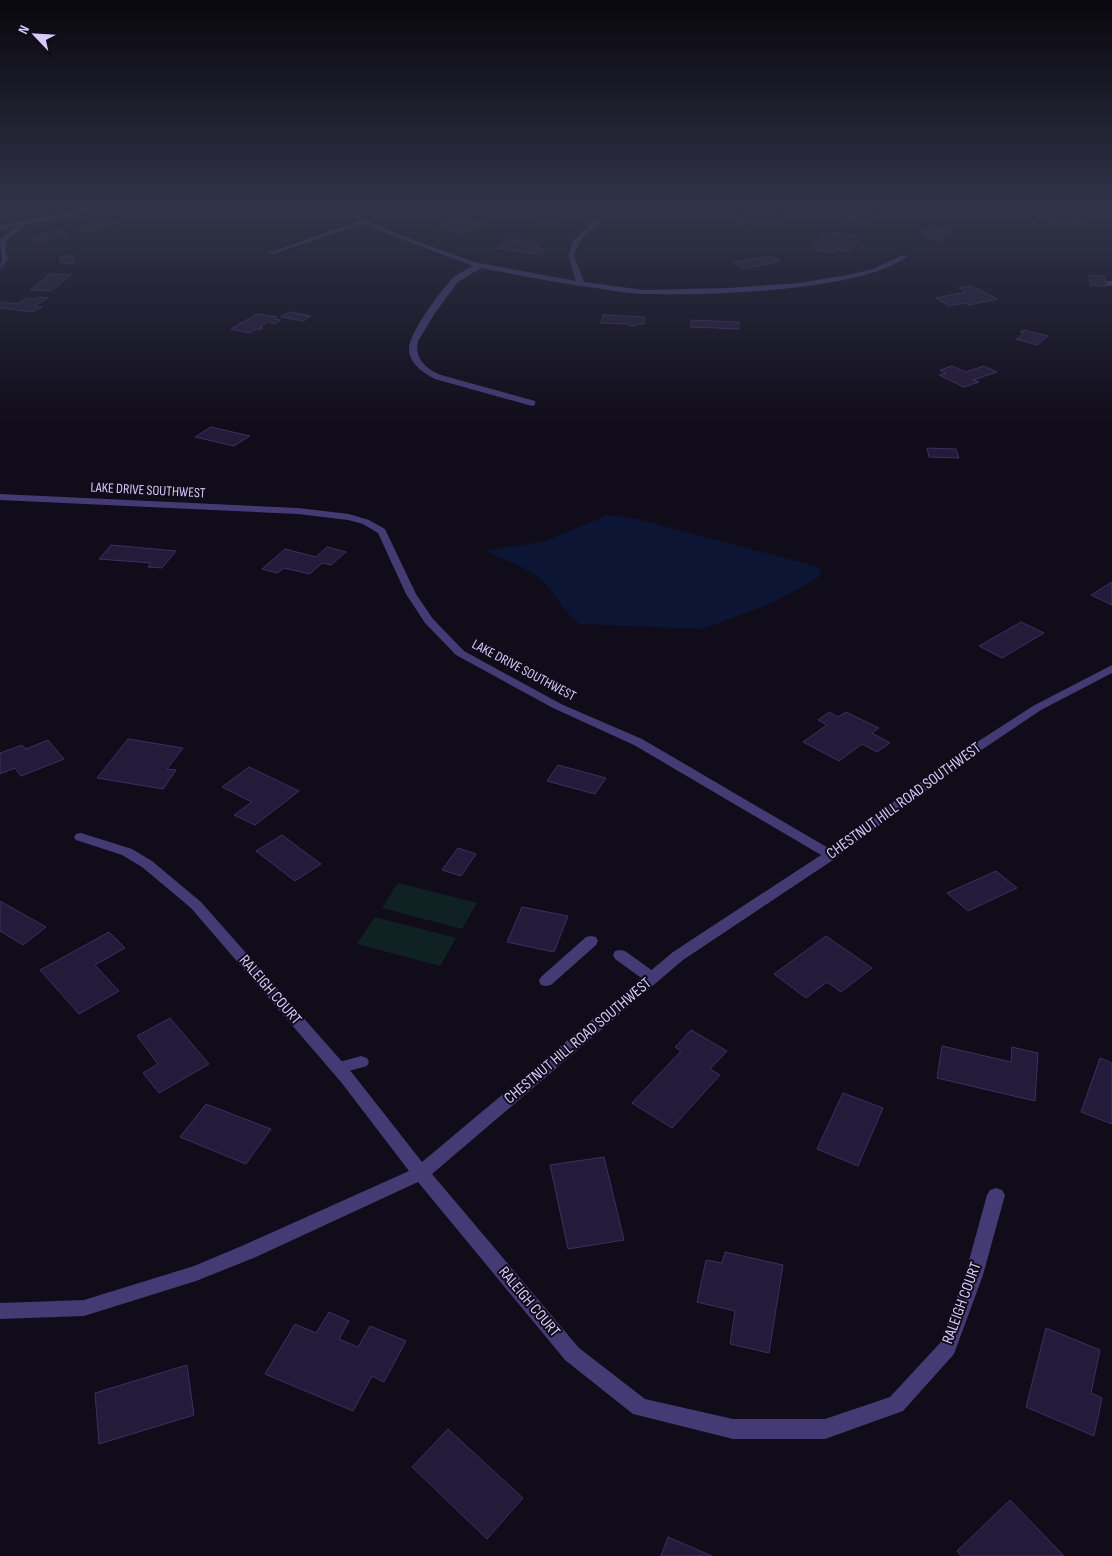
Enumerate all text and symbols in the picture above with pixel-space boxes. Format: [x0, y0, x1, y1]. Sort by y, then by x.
north arrow [10, 10, 60, 60]
text: N [14, 23, 33, 37]
street label: LAKE DRIVE SOUTHWEST [90, 478, 206, 502]
street label: LAKE DRIVE SOUTHWEST [469, 635, 579, 705]
street label: CHESTNUT HILL ROAD SOUTHWEST [823, 738, 985, 863]
street label: RALEIGH COURT [235, 951, 306, 1029]
street label: CHESTNUT HILL ROAD SOUTHWEST [500, 973, 656, 1108]
street label: RALEIGH COURT [938, 1259, 986, 1347]
street label: RALEIGH COURT [494, 1263, 564, 1341]

